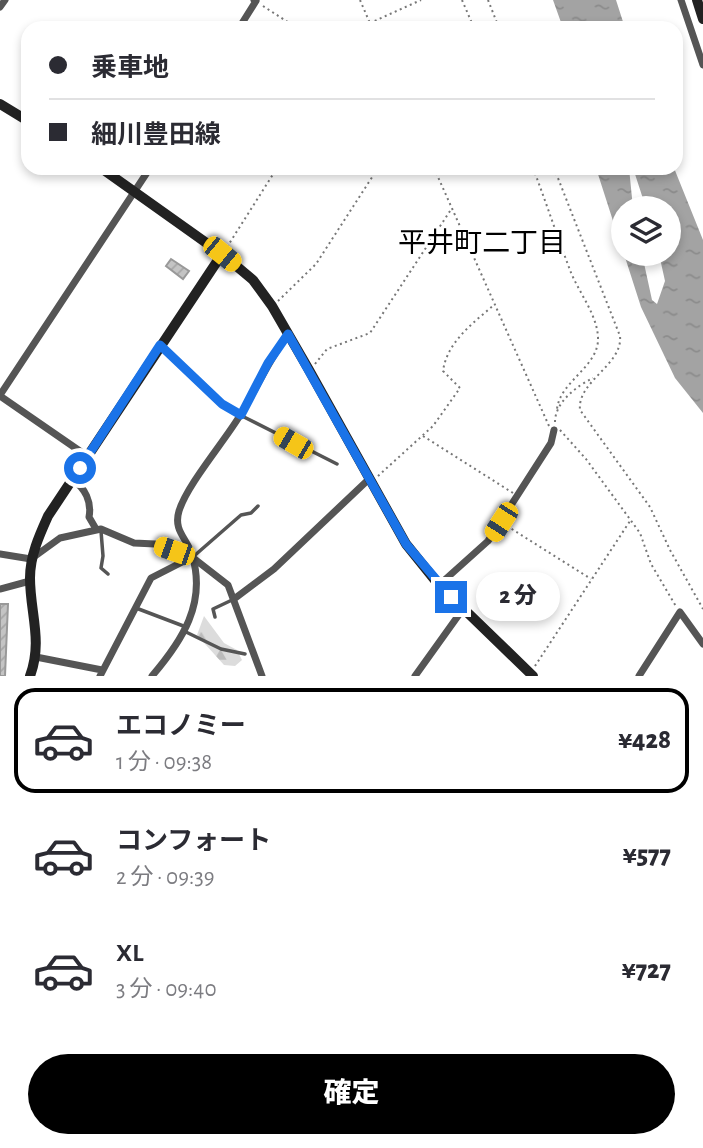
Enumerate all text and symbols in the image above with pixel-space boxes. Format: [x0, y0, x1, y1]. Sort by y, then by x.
text: 乗車地 [91, 55, 169, 81]
text: 細川豊田線 [91, 122, 221, 148]
map controls [611, 196, 681, 266]
button: layers [611, 196, 681, 266]
district label: 平井町二丁目 [398, 228, 566, 258]
car [200, 233, 245, 275]
car [270, 423, 317, 463]
route start [64, 452, 96, 484]
car [481, 499, 522, 545]
car [151, 534, 198, 568]
callout: 2 分 [476, 572, 560, 622]
route end [435, 581, 467, 613]
text: 2 分 [499, 585, 537, 608]
icon: car [32, 709, 95, 772]
text: エコノミー [116, 713, 246, 739]
text: ¥428 [618, 727, 671, 753]
text: 1 分 · 09:38 [116, 751, 212, 774]
icon: car [32, 824, 95, 887]
text: コンフォート [116, 828, 271, 854]
text: ¥577 [622, 842, 671, 868]
text: 2 分 · 09:39 [116, 866, 215, 889]
icon: car [32, 939, 95, 1002]
text: XL [116, 940, 143, 966]
text: ¥727 [621, 957, 671, 983]
text: 3 分 · 09:40 [116, 978, 217, 1001]
button: 確定 [28, 1054, 675, 1134]

